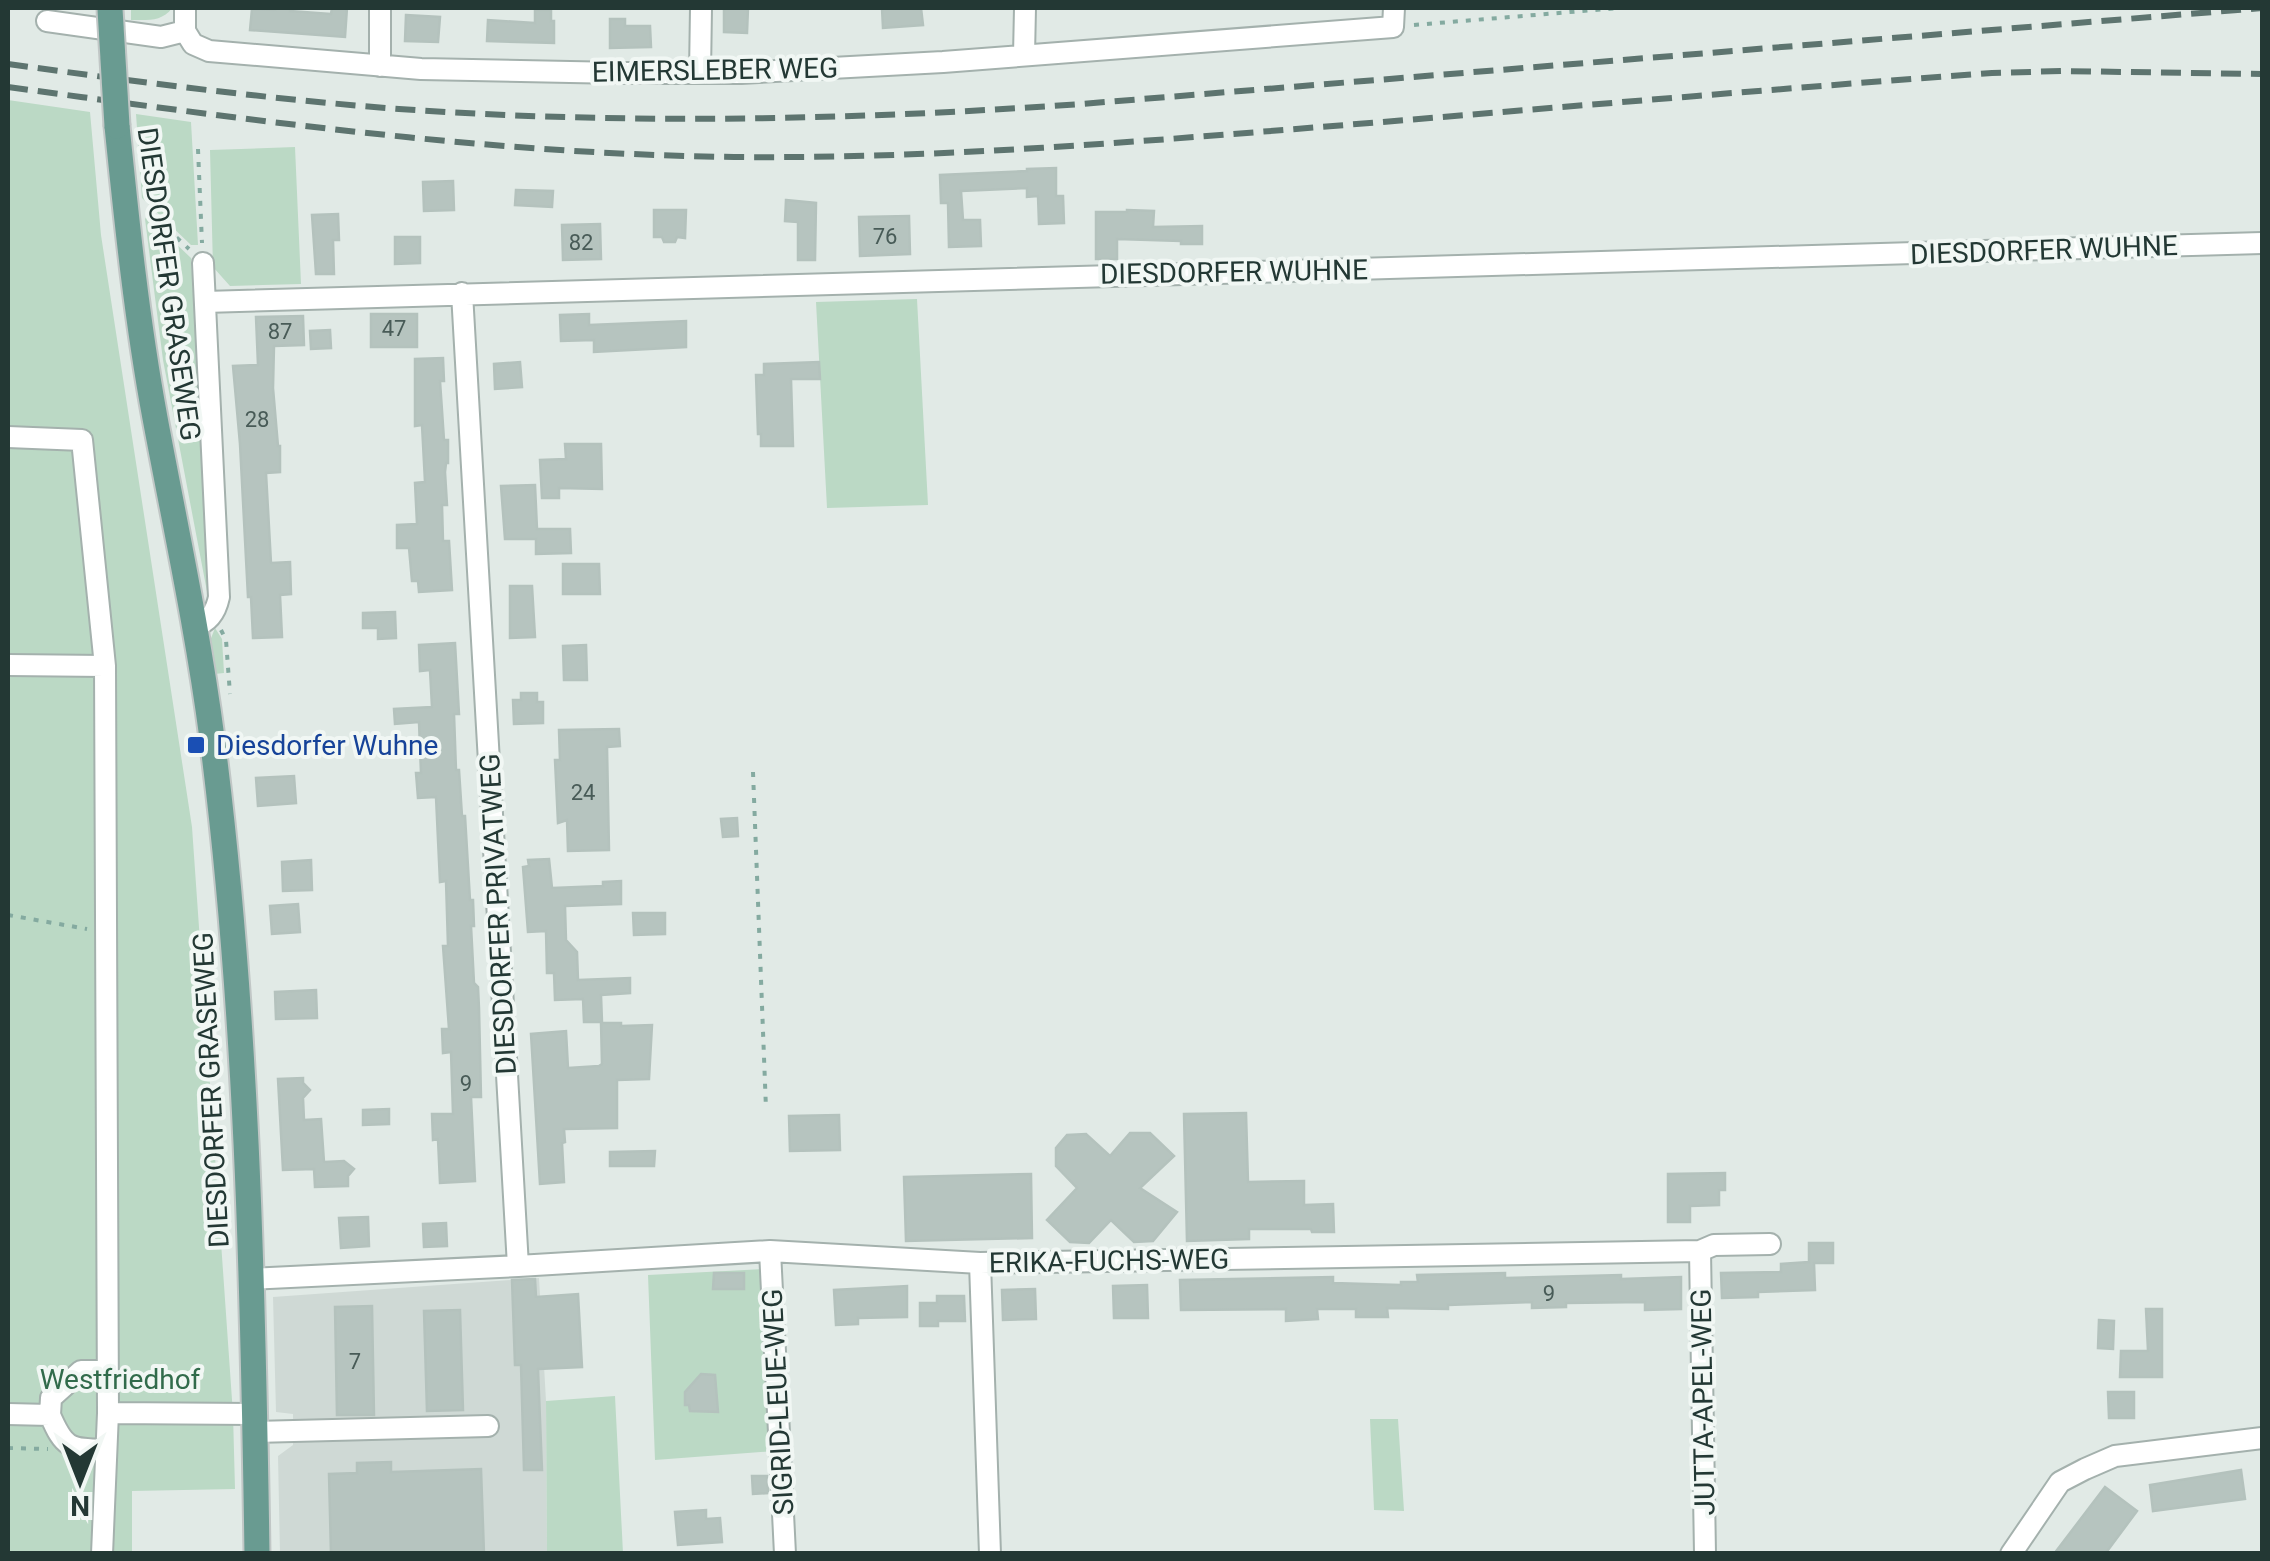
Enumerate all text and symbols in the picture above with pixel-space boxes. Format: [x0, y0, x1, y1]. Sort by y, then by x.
street label: EIMERSLEBER WEG [592, 51, 838, 89]
street label: DIESDORFER GRASEWEG [131, 125, 207, 443]
house number: 76 [873, 224, 897, 249]
street label: DIESDORFER WUHNE [1910, 229, 2178, 271]
house number: 82 [569, 230, 593, 255]
street label: DIESDORFER WUHNE [1100, 253, 1368, 291]
house number: 47 [382, 316, 406, 341]
house number: 87 [268, 319, 292, 344]
house number: 28 [245, 407, 269, 432]
place label: Diesdorfer Wuhne [216, 729, 438, 762]
marker: Diesdorfer Wuhne [185, 734, 207, 756]
street label: DIESDORFER PRIVATWEG [473, 753, 523, 1075]
house number: 24 [571, 780, 595, 805]
street label: DIESDORFER GRASEWEG [186, 931, 236, 1249]
house number: 9 [460, 1071, 472, 1096]
street label: ERIKA-FUCHS-WEG [989, 1242, 1229, 1280]
house number: 9 [1543, 1281, 1555, 1306]
street label: SIGRID-LEUE-WEG [756, 1288, 800, 1516]
street label: JUTTA-APEL-WEG [1685, 1288, 1721, 1516]
house number: 7 [349, 1349, 361, 1374]
park label: Westfriedhof [40, 1363, 201, 1396]
north arrow [30, 1431, 130, 1531]
text: N [70, 1489, 90, 1522]

